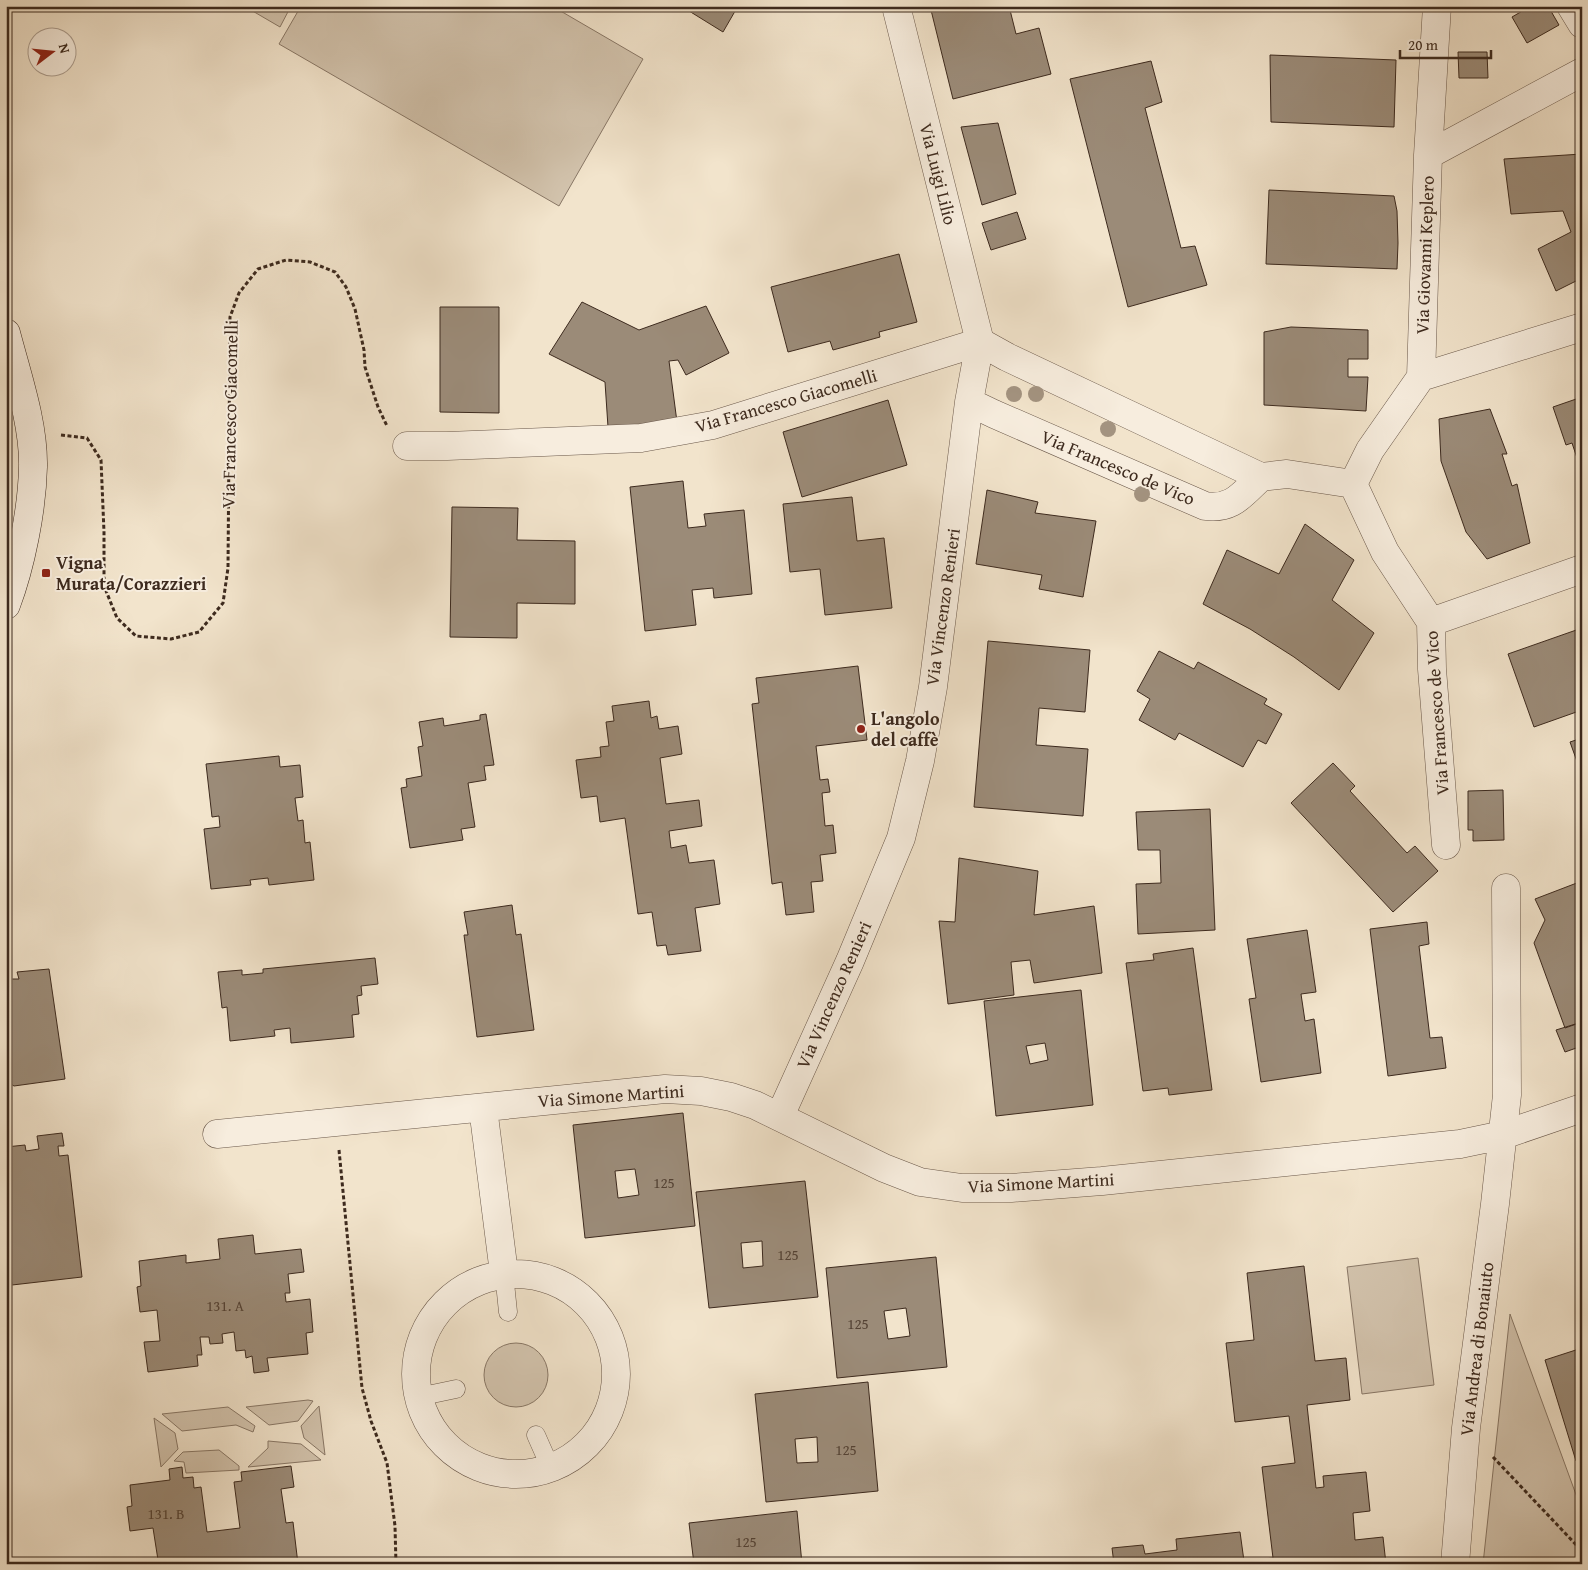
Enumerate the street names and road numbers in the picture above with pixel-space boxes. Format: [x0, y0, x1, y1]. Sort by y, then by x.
street label: Via Luigi Lilio [913, 120, 964, 228]
street label: Via Giovanni Keplero [1408, 175, 1441, 335]
street label: Via Francesco Giacomelli [214, 320, 245, 508]
street label: Via Francesco Giacomelli [692, 362, 880, 439]
street label: Via Francesco de Vico [1037, 423, 1199, 512]
street label: Via Vincenzo Renieri [918, 526, 967, 687]
street label: Via Francesco de Vico [1417, 630, 1456, 796]
street label: Via Vincenzo Renieri [789, 917, 878, 1073]
street label: Via Simone Martini [537, 1077, 685, 1114]
street label: Via Simone Martini [967, 1165, 1115, 1200]
street label: Via Andrea di Bonaiuto [1452, 1260, 1501, 1437]

